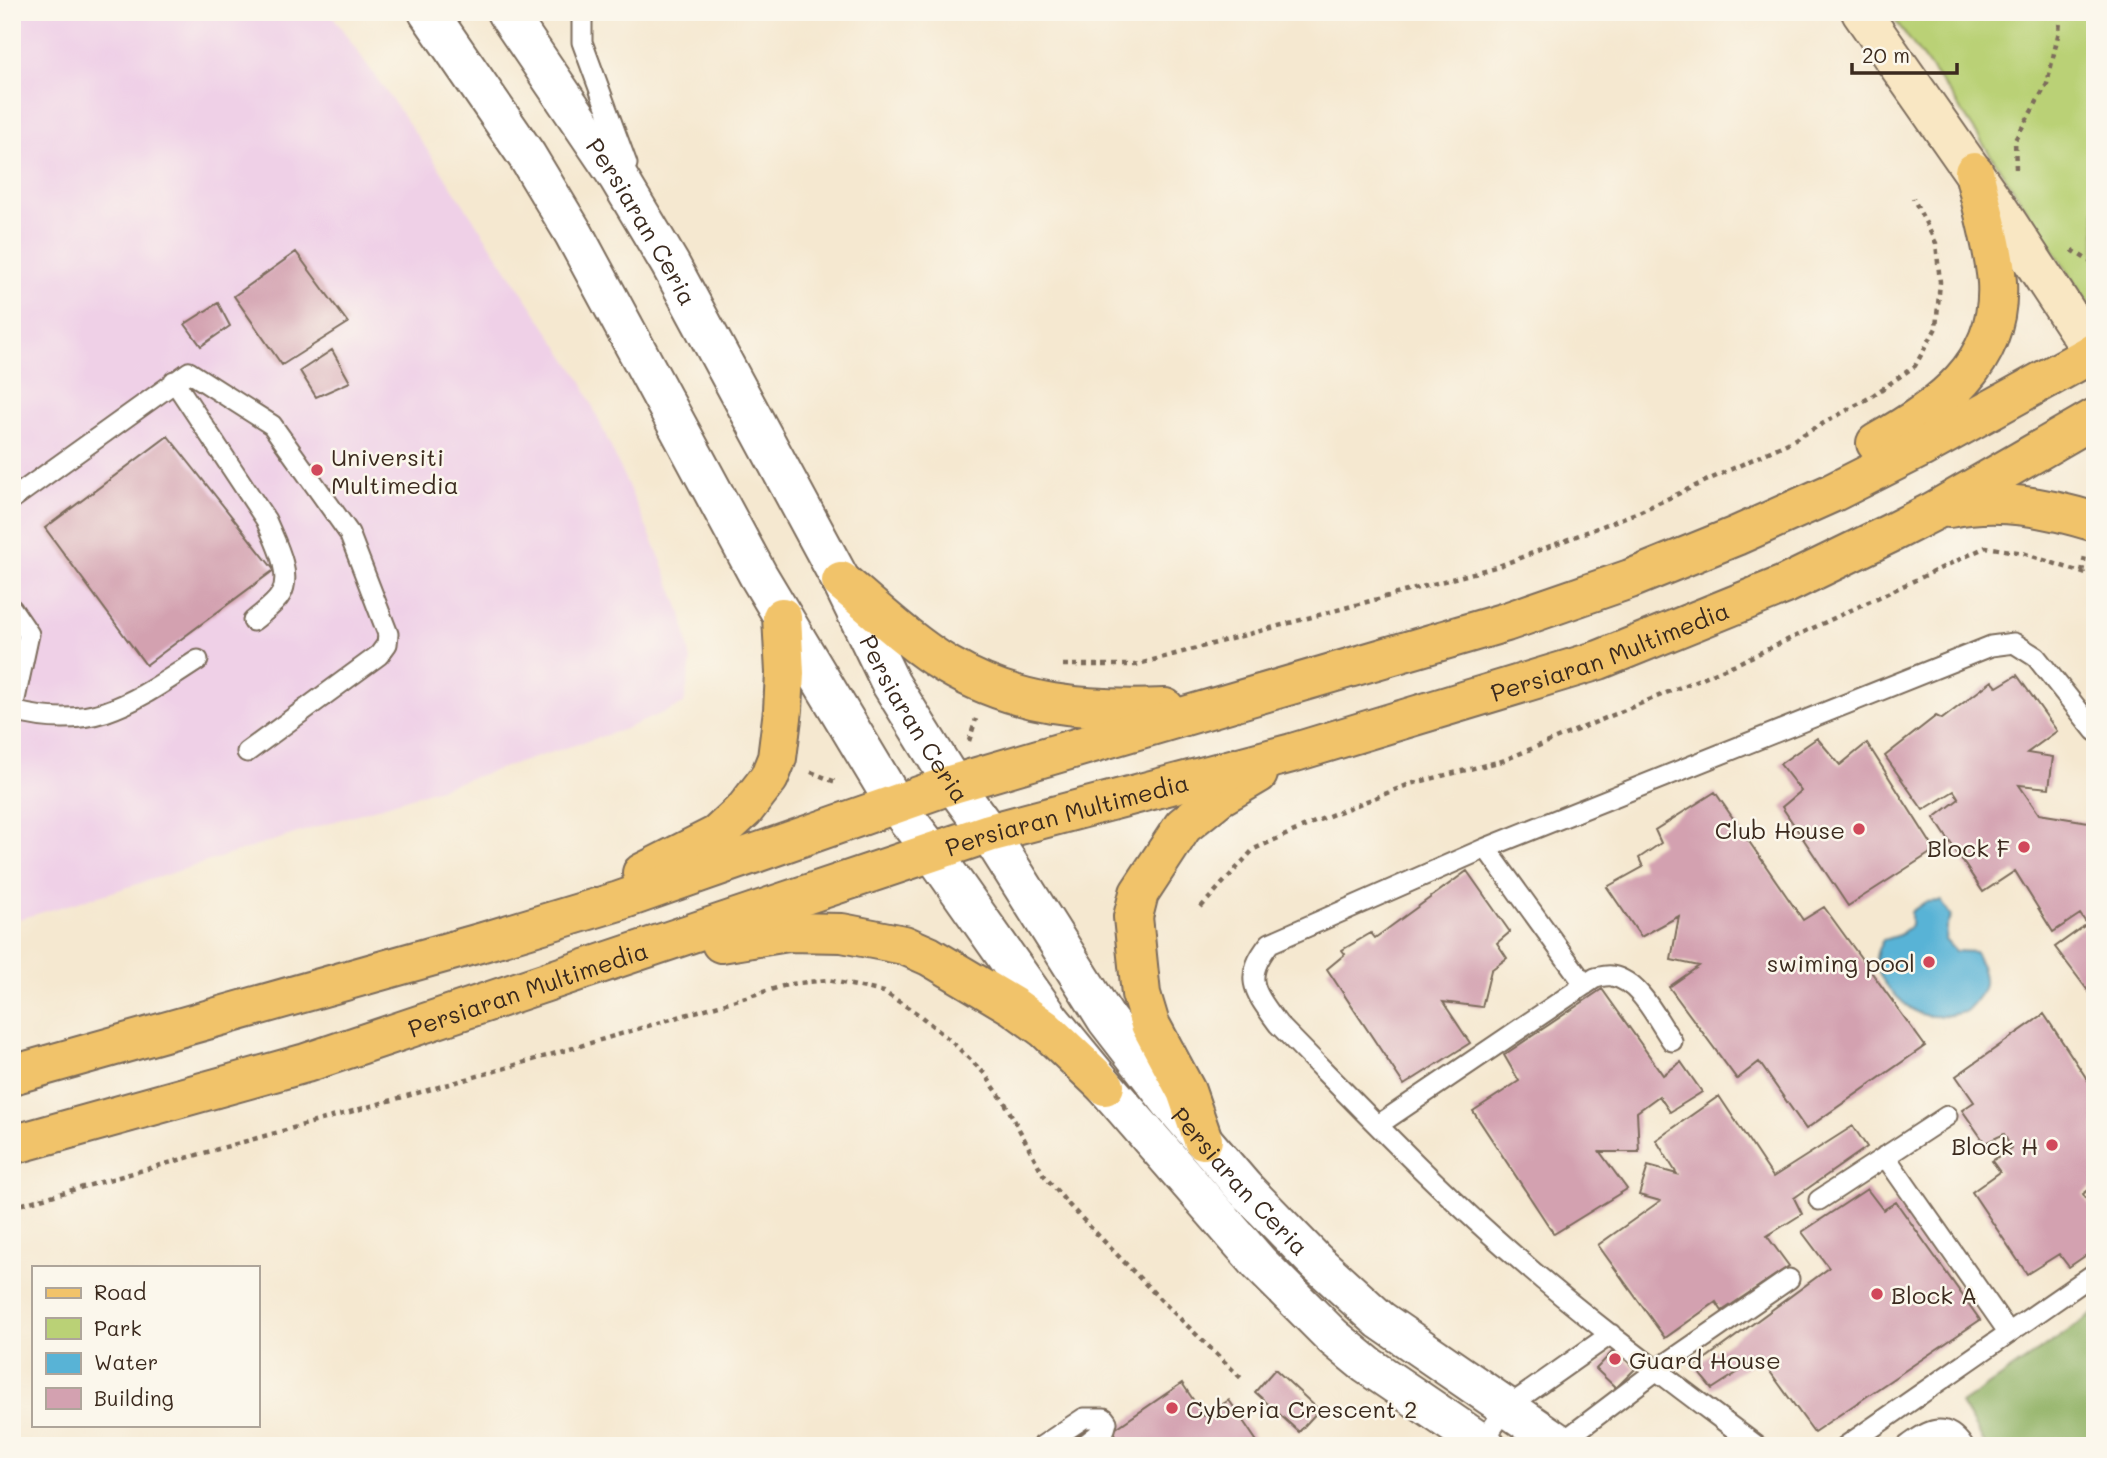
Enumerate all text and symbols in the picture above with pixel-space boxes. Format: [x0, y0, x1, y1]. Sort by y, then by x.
scale bar [1852, 32, 1956, 76]
text: 20 m [1862, 41, 1910, 68]
street label: Persiaran Ceria [580, 132, 705, 310]
place label: Universiti Multimedia [331, 441, 459, 500]
marker: Universiti Multimedia [309, 462, 325, 478]
street label: Persiaran Multimedia [1487, 594, 1733, 708]
street label: Persiaran Ceria [854, 629, 977, 808]
street label: Persiaran Multimedia [941, 765, 1192, 862]
place label: Club House [1715, 814, 1845, 845]
marker: Club House [1851, 821, 1867, 837]
place label: Block F [1927, 832, 2010, 863]
marker: Block F [2016, 839, 2032, 855]
street label: Persiaran Multimedia [404, 934, 652, 1043]
place label: swiming pool [1767, 947, 1915, 978]
marker: swiming pool [1921, 954, 1937, 970]
street label: Persiaran Ceria [1165, 1100, 1316, 1261]
place label: Block H [1951, 1130, 2038, 1161]
marker: Block H [2044, 1137, 2060, 1153]
legend [32, 1266, 259, 1426]
text: Road [94, 1278, 146, 1305]
place label: Block A [1891, 1279, 1977, 1310]
marker: Block A [1869, 1286, 1885, 1302]
text: Park [94, 1314, 142, 1341]
place label: Guard House [1629, 1344, 1781, 1375]
text: Water [94, 1348, 158, 1375]
marker: Guard House [1607, 1351, 1623, 1367]
text: Building [94, 1384, 174, 1411]
place label: Cyberia Crescent 2 [1186, 1393, 1417, 1424]
marker: Cyberia Crescent 2 [1164, 1400, 1180, 1416]

